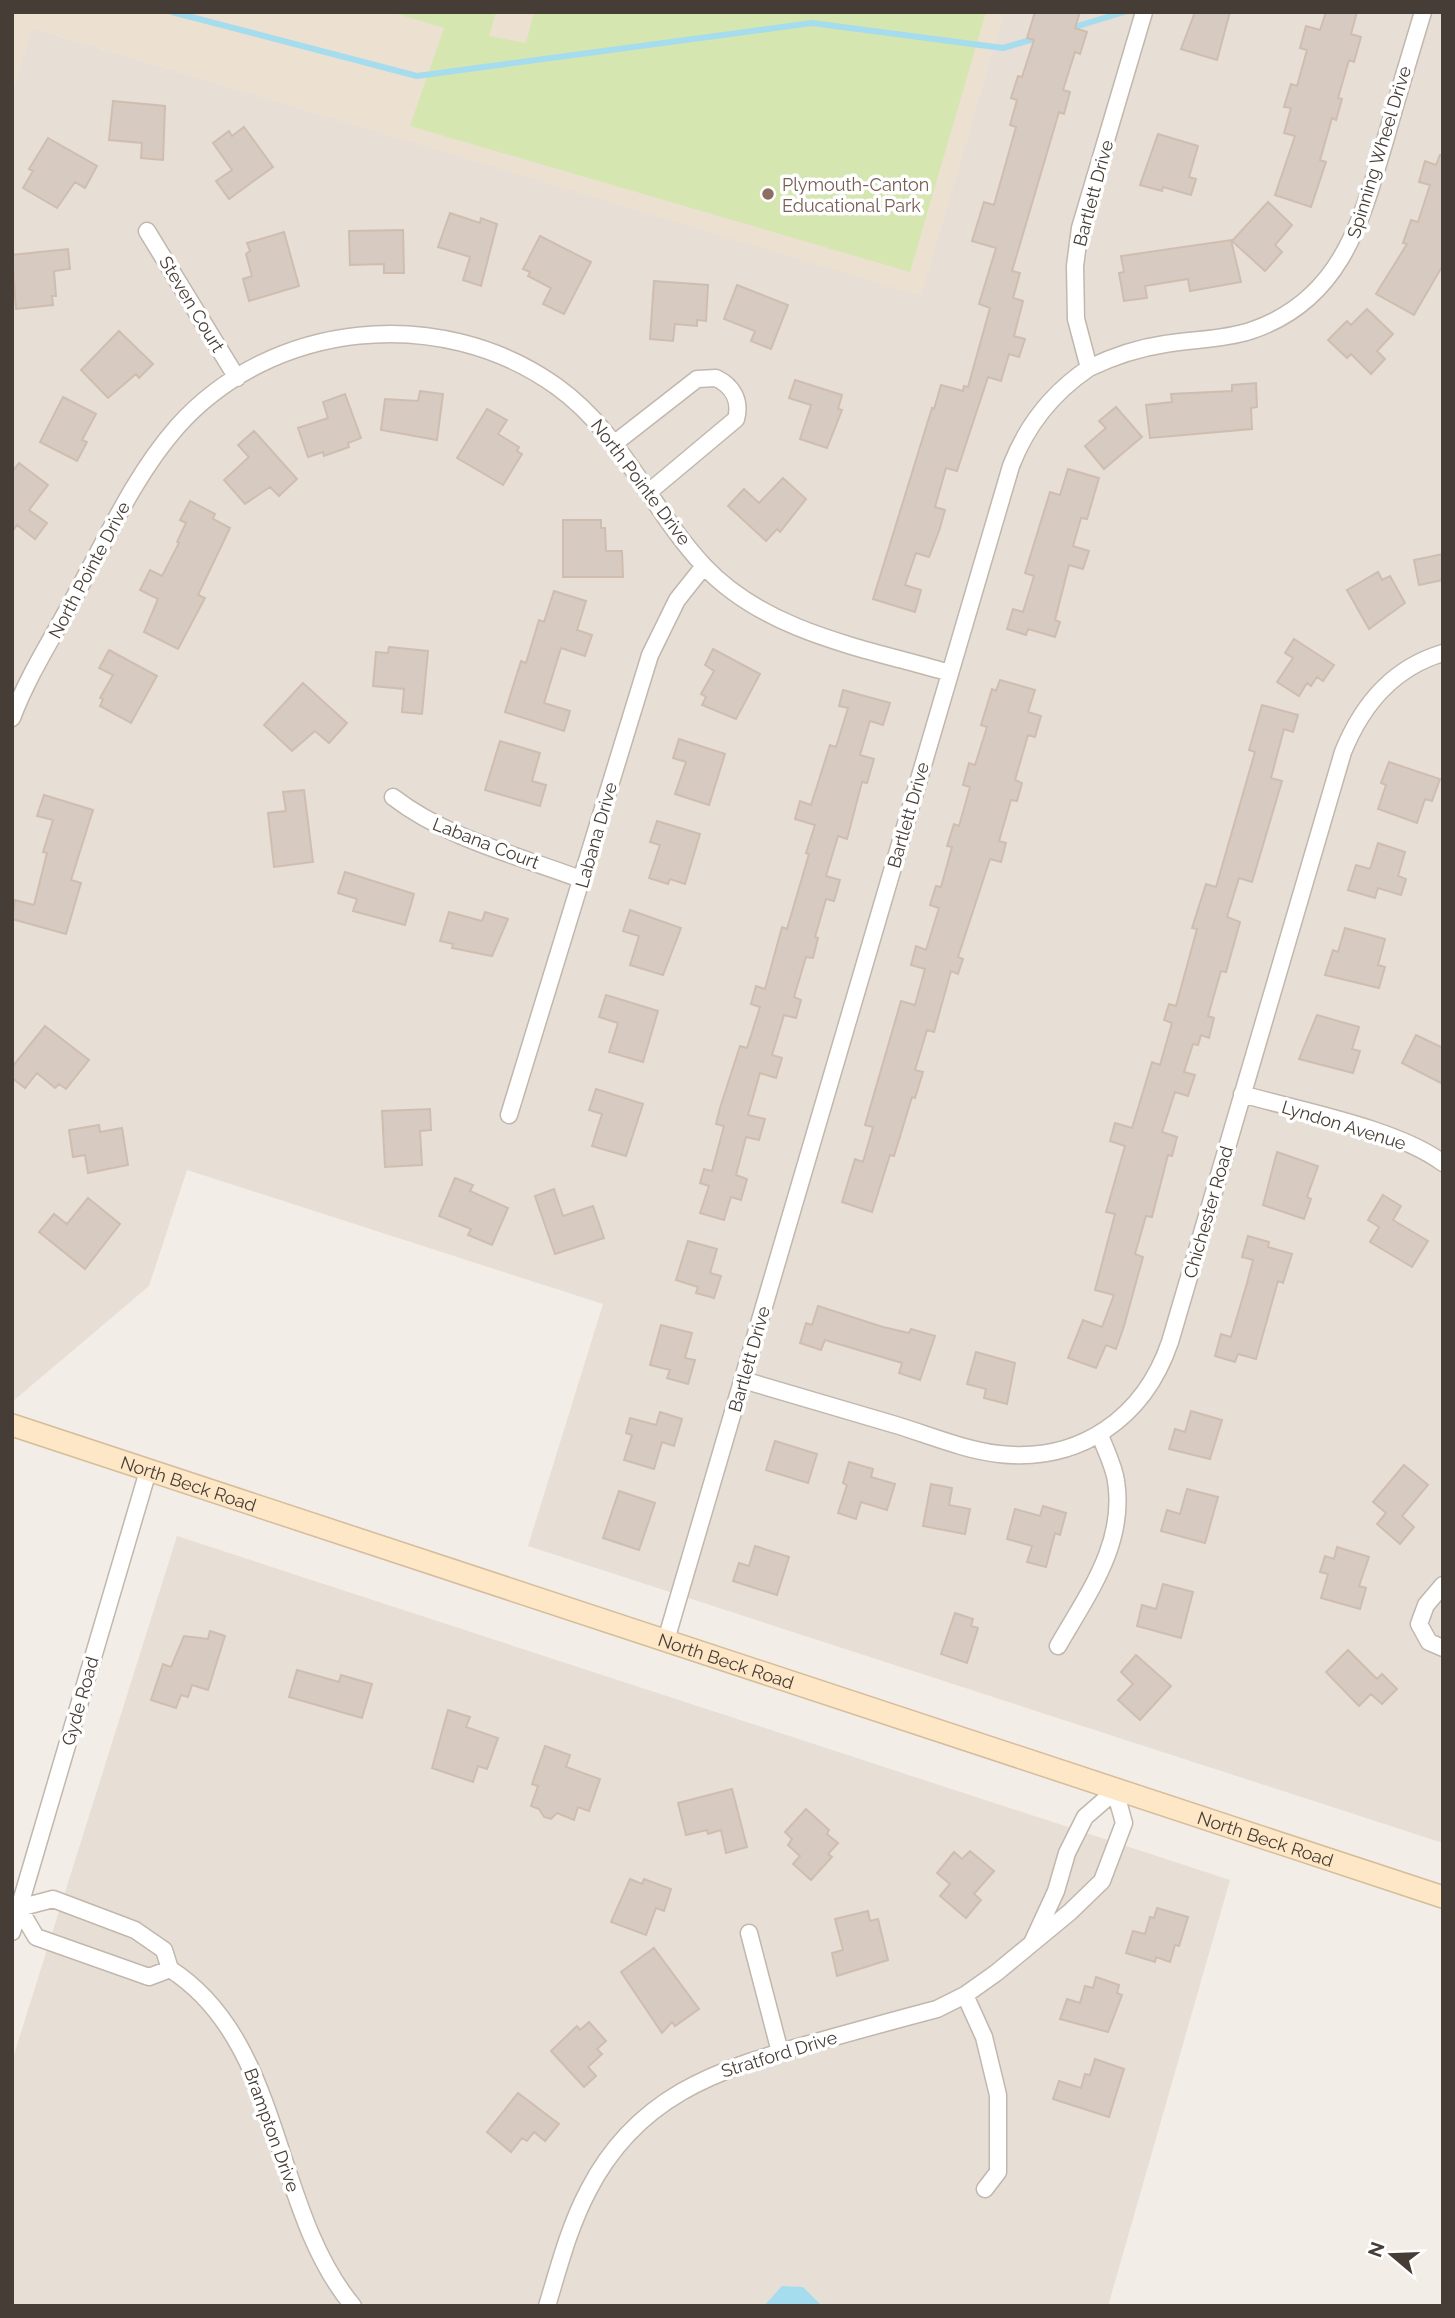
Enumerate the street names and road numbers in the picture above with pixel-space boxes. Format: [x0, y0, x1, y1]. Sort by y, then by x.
street label: Spinning Wheel Drive [1343, 63, 1415, 241]
street label: Bartlett Drive [1069, 137, 1117, 248]
street label: Steven Court [155, 252, 229, 356]
street label: North Pointe Drive [587, 415, 695, 549]
street label: North Pointe Drive [44, 498, 134, 642]
street label: Bartlett Drive [883, 759, 933, 870]
street label: Labana Drive [571, 779, 621, 890]
street label: Labana Court [430, 813, 542, 873]
street label: Lyndon Avenue [1279, 1096, 1409, 1154]
street label: Chichester Road [1179, 1143, 1237, 1281]
street label: Bartlett Drive [724, 1303, 774, 1414]
street label: North Beck Road [118, 1451, 259, 1515]
street label: North Beck Road [656, 1628, 797, 1693]
street label: Gyde Road [57, 1654, 103, 1748]
street label: North Beck Road [1195, 1806, 1336, 1871]
street label: Stratford Drive [719, 2026, 840, 2082]
street label: Brampton Drive [240, 2065, 304, 2195]

